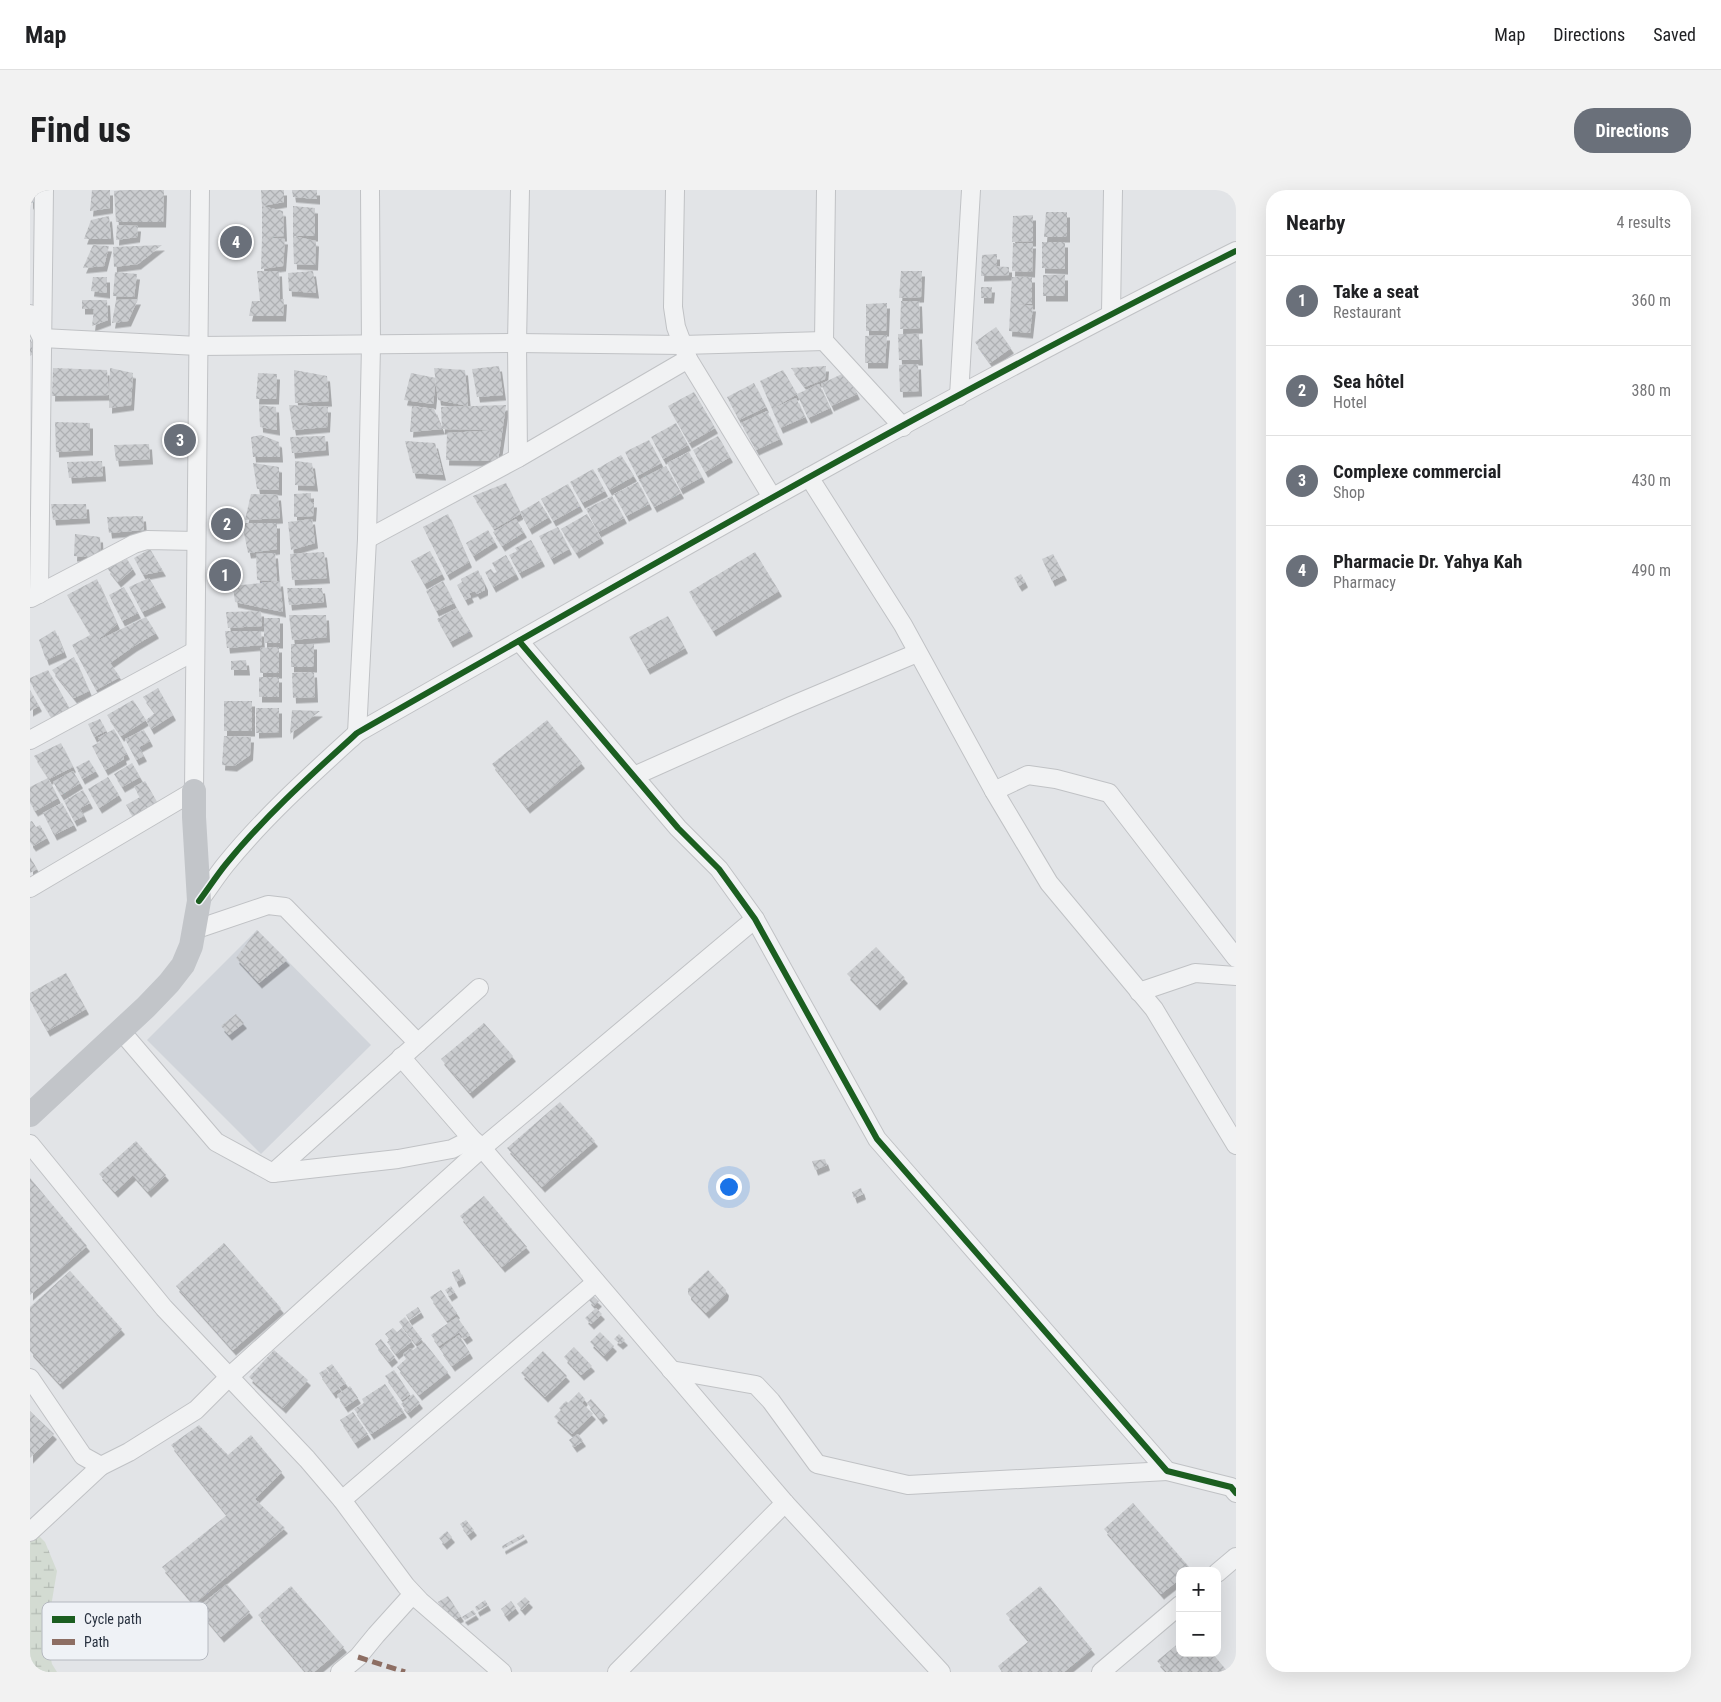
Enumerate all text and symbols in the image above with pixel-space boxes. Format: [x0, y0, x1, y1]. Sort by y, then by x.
text: Map [25, 21, 66, 49]
text: Map [1494, 24, 1525, 45]
text: Directions [1553, 24, 1625, 45]
text: Saved [1653, 24, 1696, 45]
button: Directions [1574, 108, 1691, 153]
text: Find us [30, 110, 131, 151]
text: Nearby [1286, 211, 1345, 235]
text: 4 results [1616, 213, 1671, 232]
pin: 4 [220, 223, 252, 261]
text: Take a seat [1333, 280, 1419, 303]
text: 1 [1298, 291, 1306, 310]
text: 360 m [1632, 291, 1671, 310]
text: Restaurant [1333, 303, 1401, 322]
text: Sea hôtel [1333, 370, 1404, 393]
text: 2 [1298, 381, 1306, 400]
text: 380 m [1632, 381, 1671, 400]
text: Hotel [1333, 393, 1367, 412]
pin: 3 [164, 421, 196, 459]
text: Complexe commercial [1333, 460, 1501, 483]
text: 3 [1298, 471, 1306, 490]
text: 430 m [1632, 471, 1671, 490]
text: Shop [1333, 483, 1365, 502]
pin: 2 [211, 505, 243, 543]
text: Pharmacie Dr. Yahya Kah [1333, 550, 1522, 573]
pin: 1 [209, 556, 241, 594]
text: 4 [1298, 561, 1306, 580]
text: 490 m [1632, 561, 1671, 580]
text: Pharmacy [1333, 573, 1396, 592]
your location [716, 1174, 742, 1200]
map controls [1176, 1567, 1221, 1657]
button: + [1176, 1567, 1221, 1612]
legend [42, 1602, 208, 1660]
text: Cycle path [84, 1611, 142, 1627]
button: − [1176, 1612, 1221, 1657]
text: Path [84, 1634, 109, 1650]

